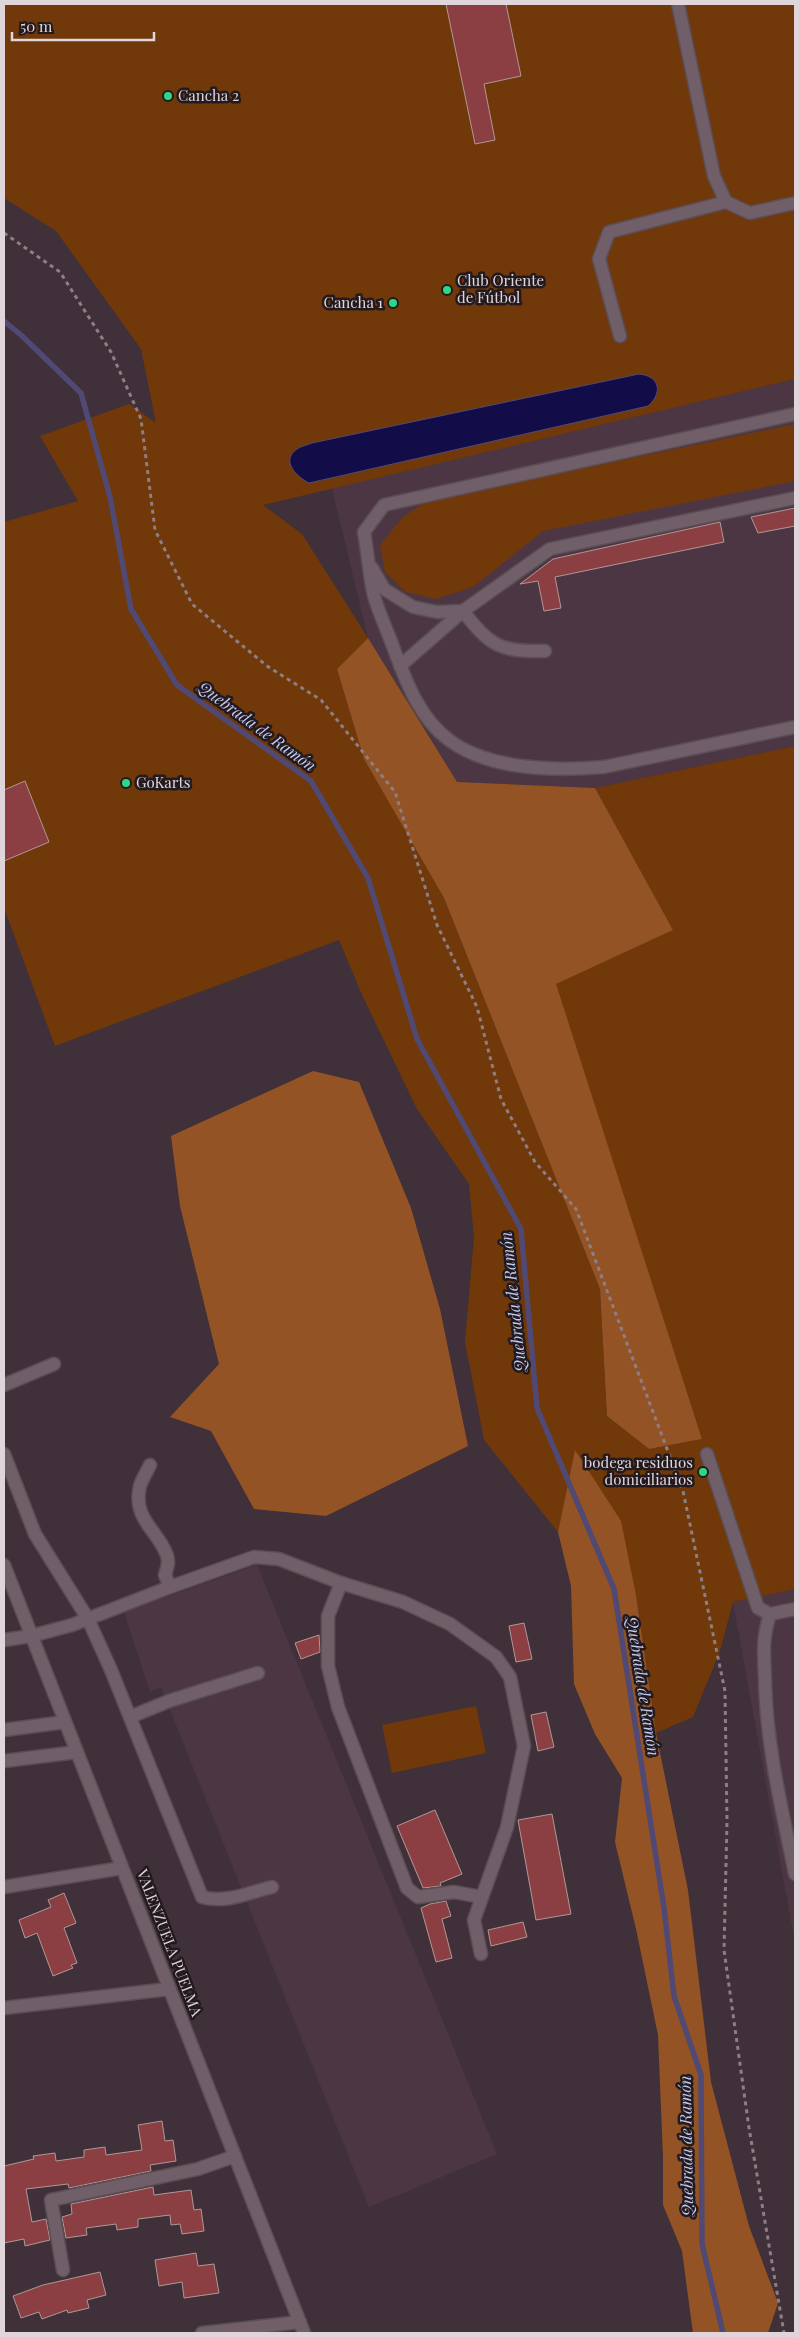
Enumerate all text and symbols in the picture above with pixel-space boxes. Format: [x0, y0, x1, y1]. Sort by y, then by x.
scale bar [12, 10, 155, 42]
text: 50 m [20, 16, 53, 36]
place label: Cancha 2 [178, 85, 239, 105]
marker: Cancha 2 [162, 90, 174, 102]
place label: Club Oriente de Fútbol [457, 270, 544, 307]
marker: Club Oriente de Fútbol [441, 284, 453, 296]
place label: Cancha 1 [324, 292, 383, 312]
marker: Cancha 1 [387, 297, 399, 309]
water label: Quebrada de Ramón [193, 675, 321, 776]
place label: GoKarts [136, 772, 190, 792]
marker: GoKarts [120, 777, 132, 789]
water label: Quebrada de Ramón [495, 1231, 530, 1374]
place label: bodega residuos domiciliarios [584, 1452, 693, 1489]
marker: bodega residuos domiciliarios [697, 1466, 709, 1478]
water label: Quebrada de Ramón [622, 1614, 665, 1757]
street label: VALENZUELA PUELMA [132, 1865, 207, 2020]
water label: Quebrada de Ramón [674, 2075, 697, 2218]

